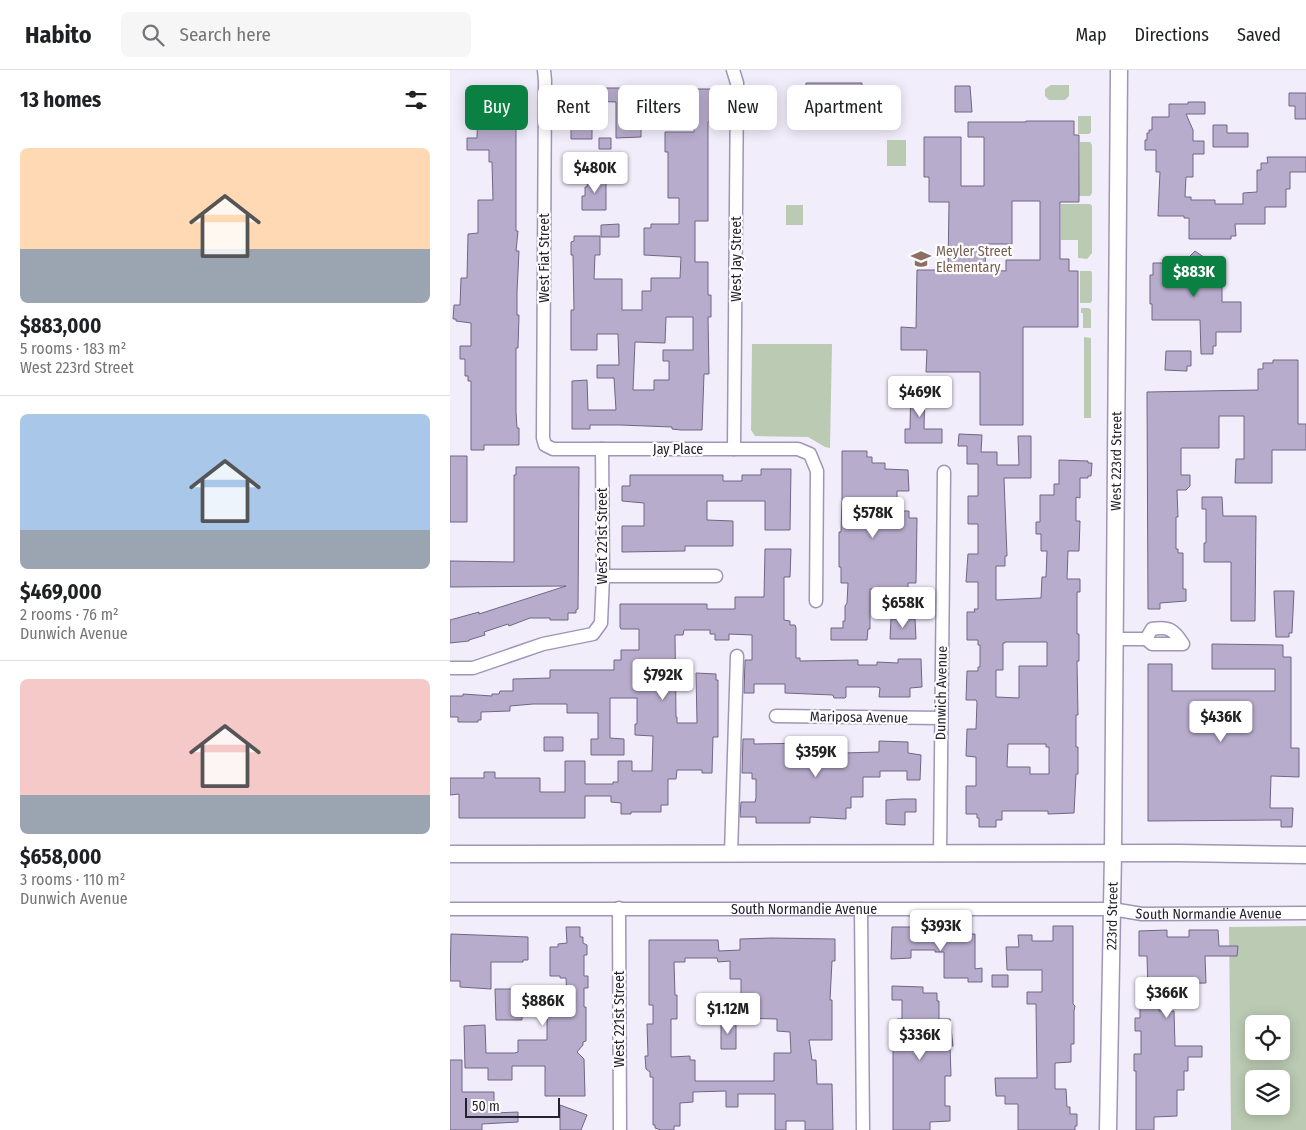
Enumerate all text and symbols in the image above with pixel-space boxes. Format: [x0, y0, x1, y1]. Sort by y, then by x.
search box [121, 12, 471, 57]
text: Habito [25, 21, 91, 49]
icon: search [139, 21, 167, 49]
text: Search here [179, 23, 271, 46]
text: Map [1075, 24, 1107, 46]
text: Directions [1135, 24, 1209, 46]
text: Saved [1237, 24, 1281, 46]
chip: Buy [465, 85, 528, 130]
chip: Rent [538, 85, 608, 130]
chip: Filters [618, 85, 699, 130]
chip: New [709, 85, 777, 130]
chip: Apartment [787, 85, 901, 130]
icon: filters [402, 86, 430, 114]
text: 13 homes [20, 87, 101, 113]
pin: $480K [560, 152, 630, 194]
text: $480K [574, 158, 616, 177]
icon: home [180, 181, 270, 271]
street label: West Fiat Street [536, 213, 553, 303]
street label: West Jay Street [728, 216, 745, 302]
place label: Meyler Street Elementary [936, 243, 1013, 276]
school or university icon: Meyler Street Elementary [910, 248, 932, 270]
pin: $883K [1159, 256, 1229, 298]
text: $883K [1173, 262, 1215, 281]
text: $883,000 [20, 313, 101, 339]
text: 5 rooms · 183 m² [20, 339, 126, 358]
text: West 223rd Street [20, 358, 134, 377]
pin: $469K [885, 376, 955, 418]
text: $469K [899, 382, 941, 401]
street label: West 223rd Street [1108, 411, 1125, 511]
street label: Jay Place [653, 441, 703, 458]
icon: home [180, 446, 270, 536]
street label: West 221st Street [594, 487, 611, 584]
pin: $578K [838, 496, 908, 539]
text: $578K [853, 503, 893, 522]
text: $469,000 [20, 579, 102, 605]
pin: $658K [868, 586, 938, 629]
text: $658K [882, 593, 924, 612]
text: 2 rooms · 76 m² [20, 605, 119, 624]
text: Dunwich Avenue [20, 624, 128, 643]
street label: Dunwich Avenue [932, 646, 951, 740]
pin: $792K [628, 658, 698, 701]
text: $792K [643, 665, 683, 684]
pin: $436K [1186, 700, 1256, 743]
text: $436K [1200, 707, 1242, 726]
street label: Mariposa Avenue [810, 708, 908, 727]
icon: home [180, 711, 270, 801]
pin: $359K [781, 736, 851, 778]
text: $359K [796, 742, 836, 761]
text: $658,000 [20, 844, 102, 870]
text: 3 rooms · 110 m² [20, 870, 125, 889]
street label: 223rd Street [1103, 881, 1121, 950]
text: Dunwich Avenue [20, 889, 128, 908]
street label: South Normandie Avenue [731, 901, 877, 918]
street label: South Normandie Avenue [1134, 905, 1282, 923]
pin: $393K [906, 910, 976, 952]
text: $393K [921, 916, 961, 935]
street label: West 221st Street [611, 970, 628, 1067]
pin: $366K [1132, 976, 1202, 1019]
text: $366K [1146, 983, 1188, 1002]
pin: $886K [508, 984, 578, 1027]
text: $886K [522, 991, 564, 1010]
pin: $1.12M [687, 992, 769, 1035]
text: $1.12M [707, 999, 749, 1018]
map controls [1245, 1015, 1290, 1115]
button: locate [1245, 1015, 1290, 1060]
pin: $336K [885, 1018, 955, 1061]
text: $336K [900, 1025, 940, 1044]
button: layers [1245, 1070, 1290, 1115]
scale bar [465, 1095, 560, 1118]
text: 50 m [472, 1098, 500, 1115]

